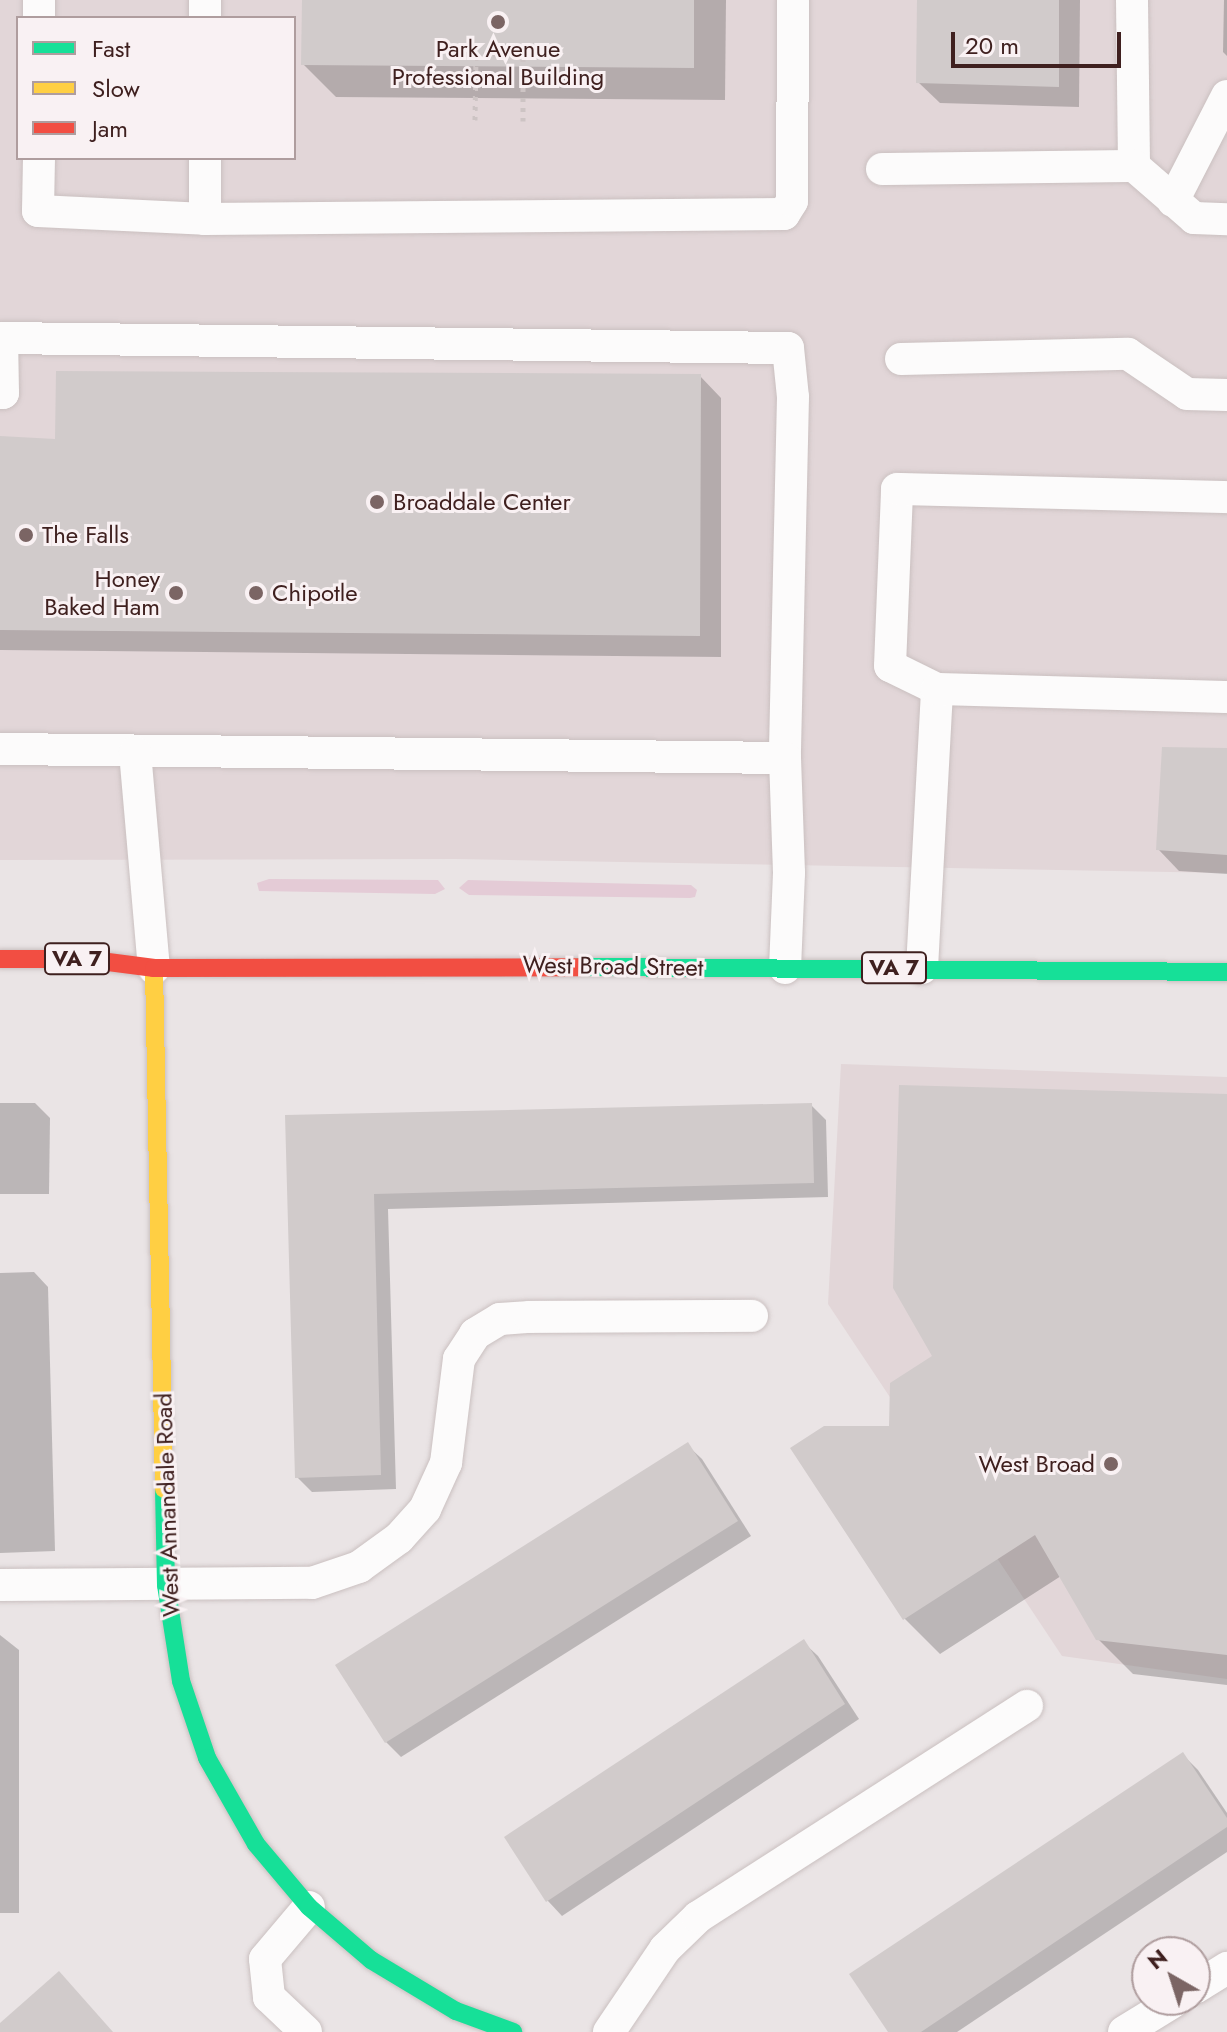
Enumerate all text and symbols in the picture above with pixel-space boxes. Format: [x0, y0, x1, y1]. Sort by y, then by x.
marker: Park Avenue Professional Building [489, 13, 507, 31]
legend [16, 16, 296, 160]
scale bar [955, 16, 1125, 66]
text: 20 m [965, 28, 1019, 63]
text: Fast [92, 31, 130, 66]
place label: Park Avenue Professional Building [392, 35, 604, 91]
text: Slow [92, 71, 140, 106]
text: Jam [92, 111, 128, 146]
place label: Broaddale Center [393, 488, 571, 516]
marker: Broaddale Center [368, 493, 386, 511]
place label: The Falls [42, 521, 129, 549]
marker: The Falls [17, 526, 35, 544]
place label: Honey Baked Ham [44, 565, 160, 621]
place label: Chipotle [272, 579, 358, 607]
marker: Honey Baked Ham [167, 584, 185, 602]
marker: Chipotle [247, 584, 265, 602]
road number: VA 7 [43, 941, 111, 977]
street label: West Broad Street [522, 950, 704, 982]
road number: VA 7 [860, 950, 928, 986]
street label: West Annandale Road [149, 1393, 185, 1617]
place label: West Broad [979, 1450, 1095, 1478]
marker: West Broad [1102, 1455, 1120, 1473]
north arrow [1131, 1936, 1211, 2016]
text: N [1140, 1941, 1174, 1977]

